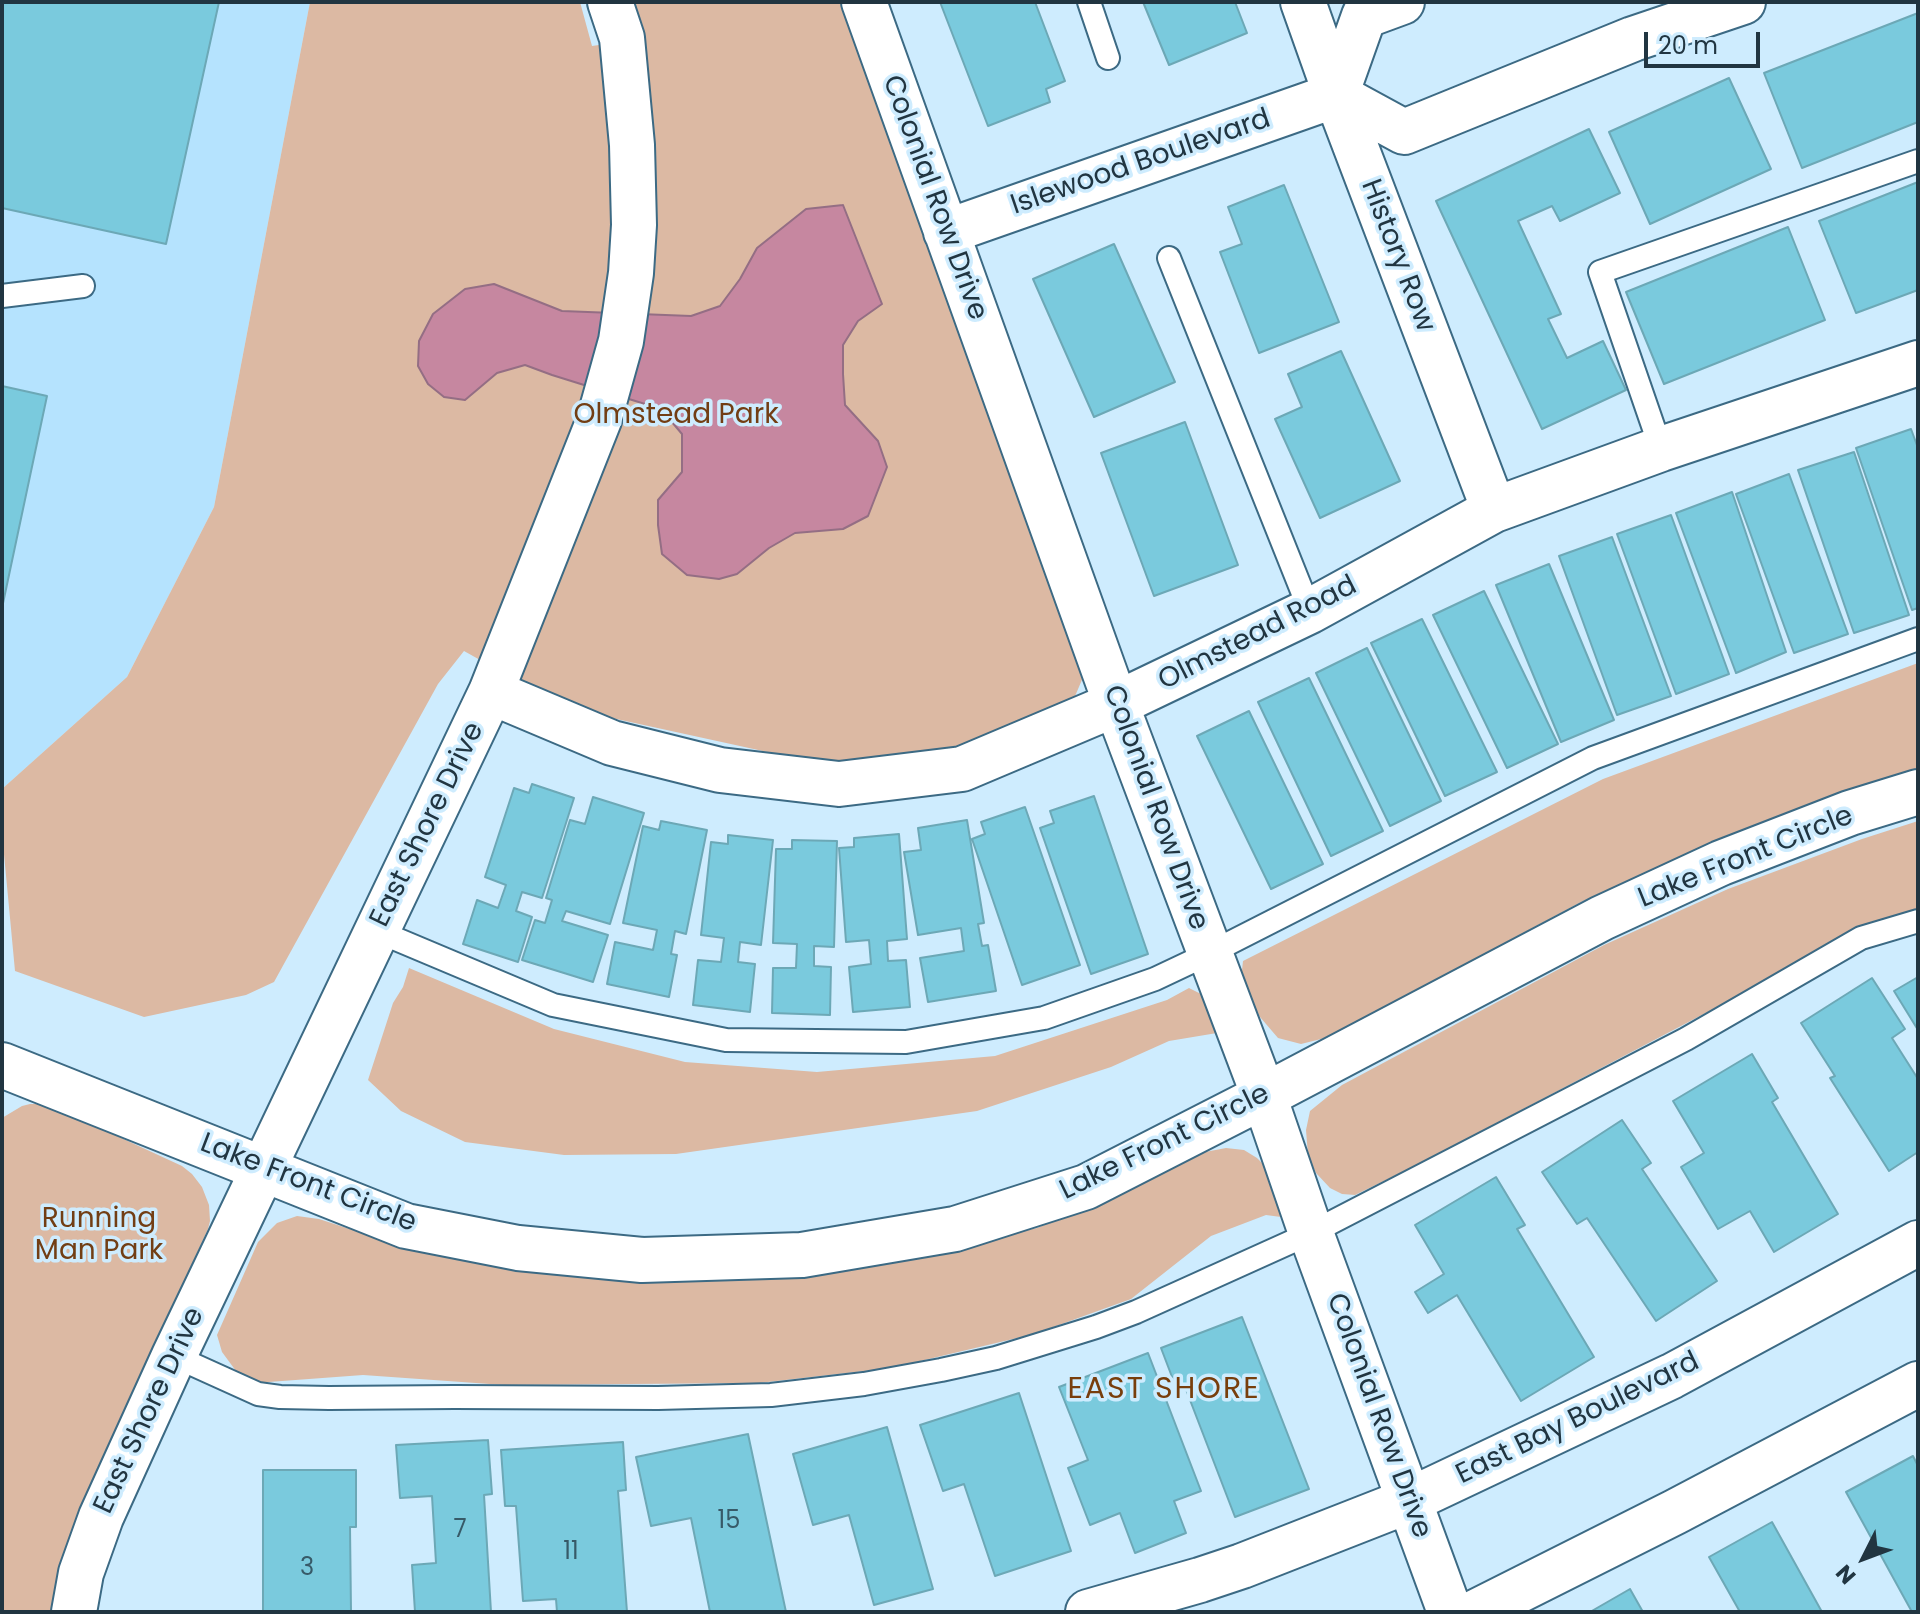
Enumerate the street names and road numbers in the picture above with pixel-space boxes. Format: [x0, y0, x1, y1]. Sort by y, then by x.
street label: Colonial Row Drive [874, 71, 994, 325]
street label: Islewood Boulevard [1007, 103, 1275, 223]
street label: History Row [1353, 175, 1441, 337]
street label: Olmstead Road [1153, 570, 1363, 698]
street label: Colonial Row Drive [1095, 681, 1215, 935]
street label: East Shore Drive [364, 717, 492, 933]
street label: Lake Front Circle [1634, 800, 1858, 916]
street label: Lake Front Circle [1055, 1078, 1275, 1208]
street label: Lake Front Circle [195, 1127, 421, 1241]
street label: Colonial Row Drive [1318, 1289, 1438, 1543]
street label: East Shore Drive [88, 1303, 212, 1519]
street label: East Bay Boulevard [1451, 1346, 1705, 1492]

